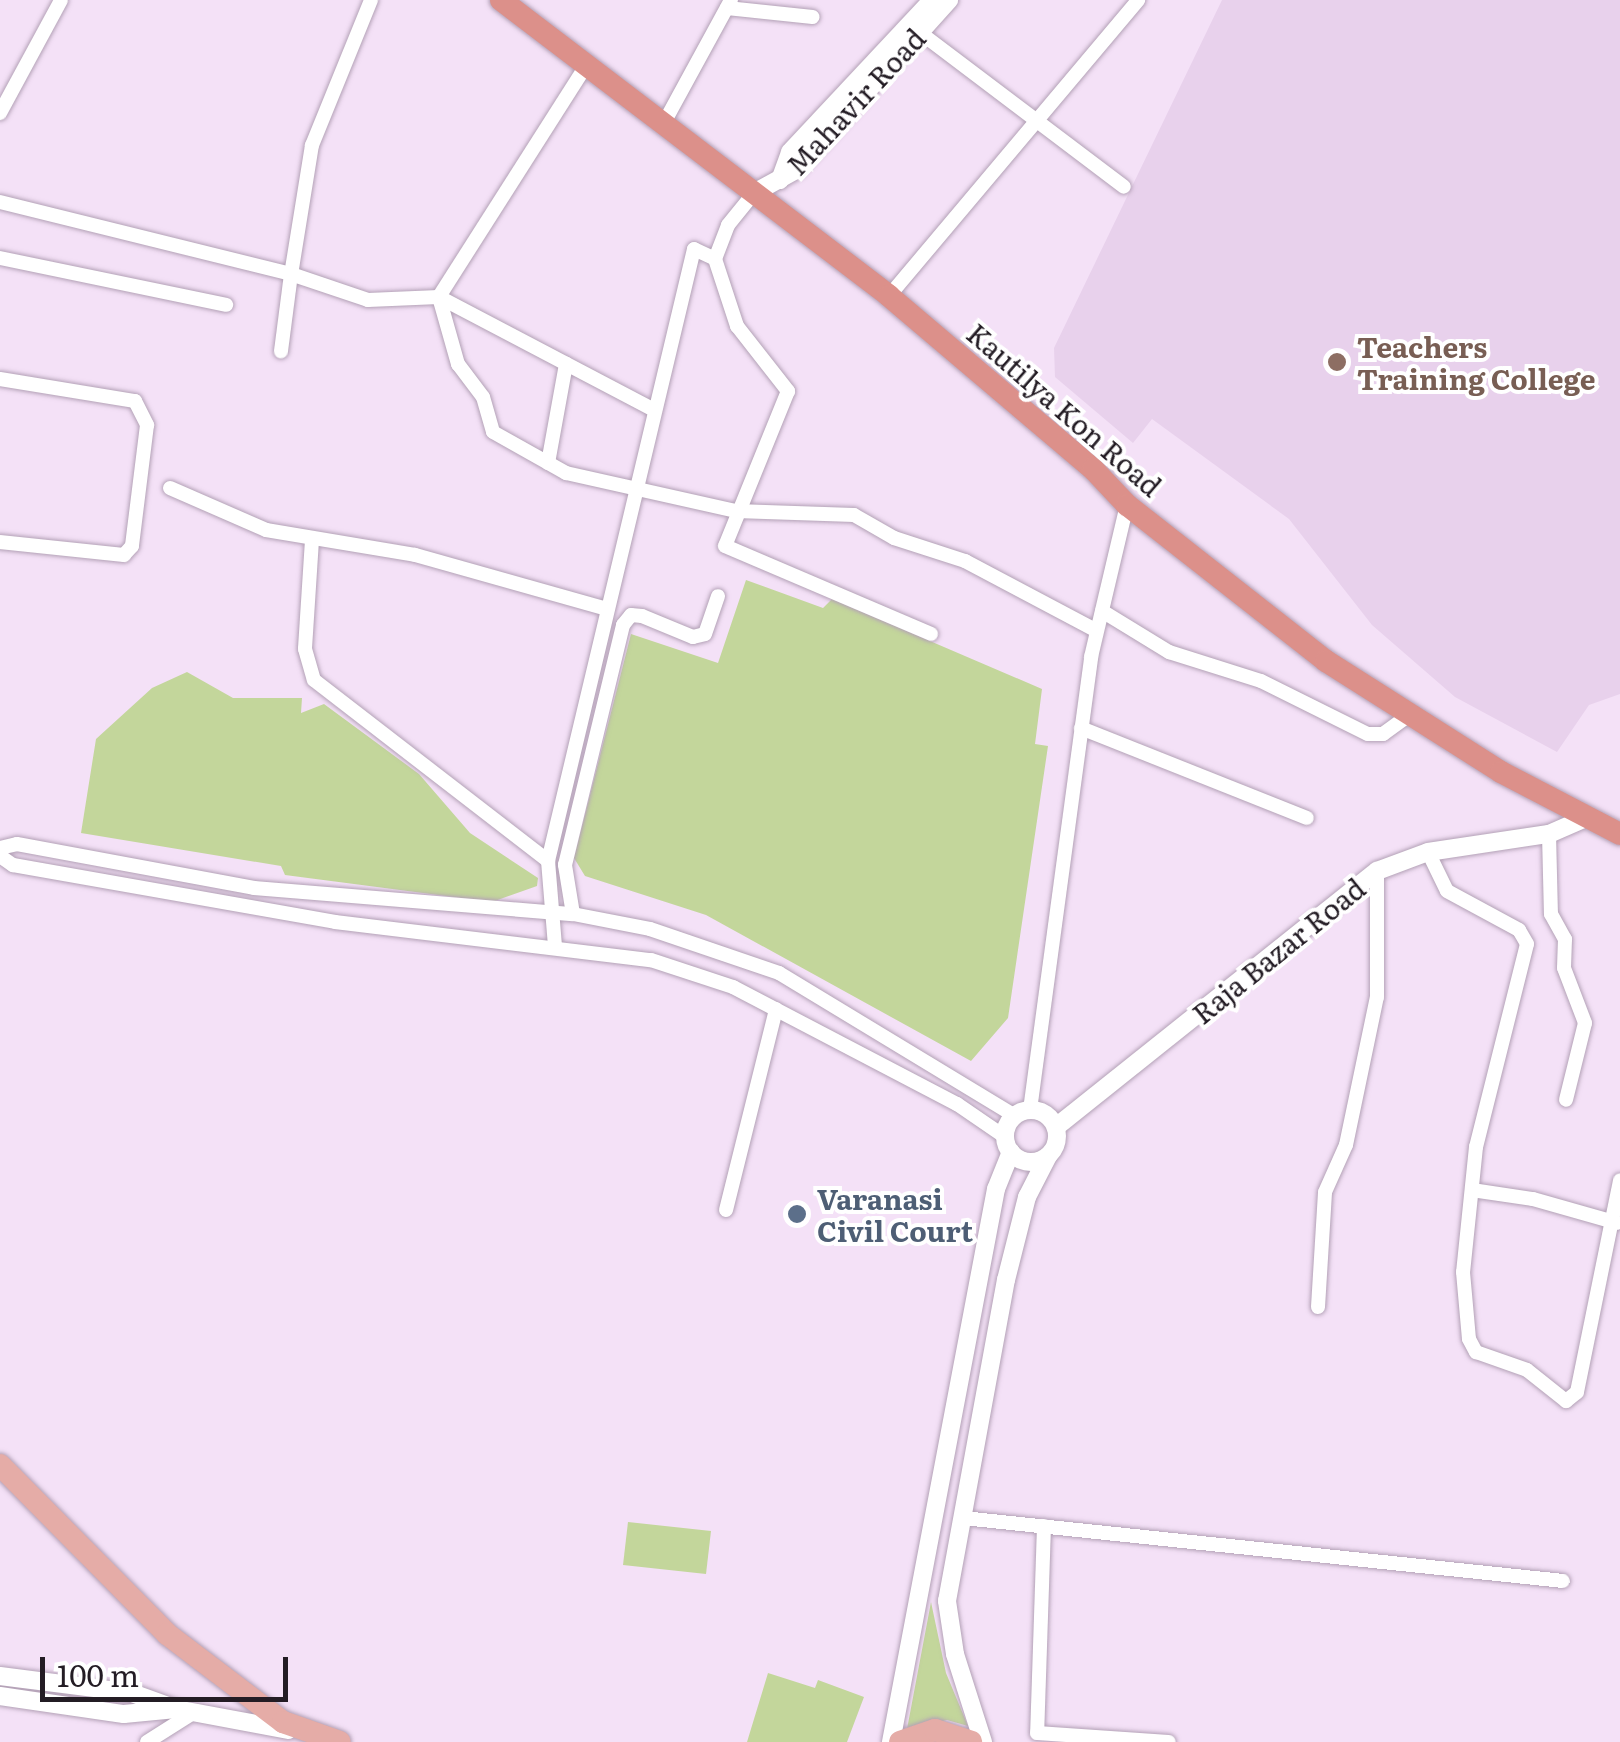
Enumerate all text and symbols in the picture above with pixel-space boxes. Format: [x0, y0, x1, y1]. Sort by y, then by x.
street label: Mahavir Road [779, 21, 931, 181]
street label: Kautilya Kon Road [961, 316, 1169, 502]
place label: Teachers Training College [1357, 329, 1596, 395]
marker: Teachers Training College [1326, 351, 1348, 373]
street label: Raja Bazar Road [1185, 870, 1371, 1030]
place label: Varanasi Civil Court [817, 1181, 973, 1247]
marker: Varanasi Civil Court [786, 1203, 808, 1225]
scale bar [45, 1637, 292, 1699]
text: 100 m [57, 1652, 139, 1696]

